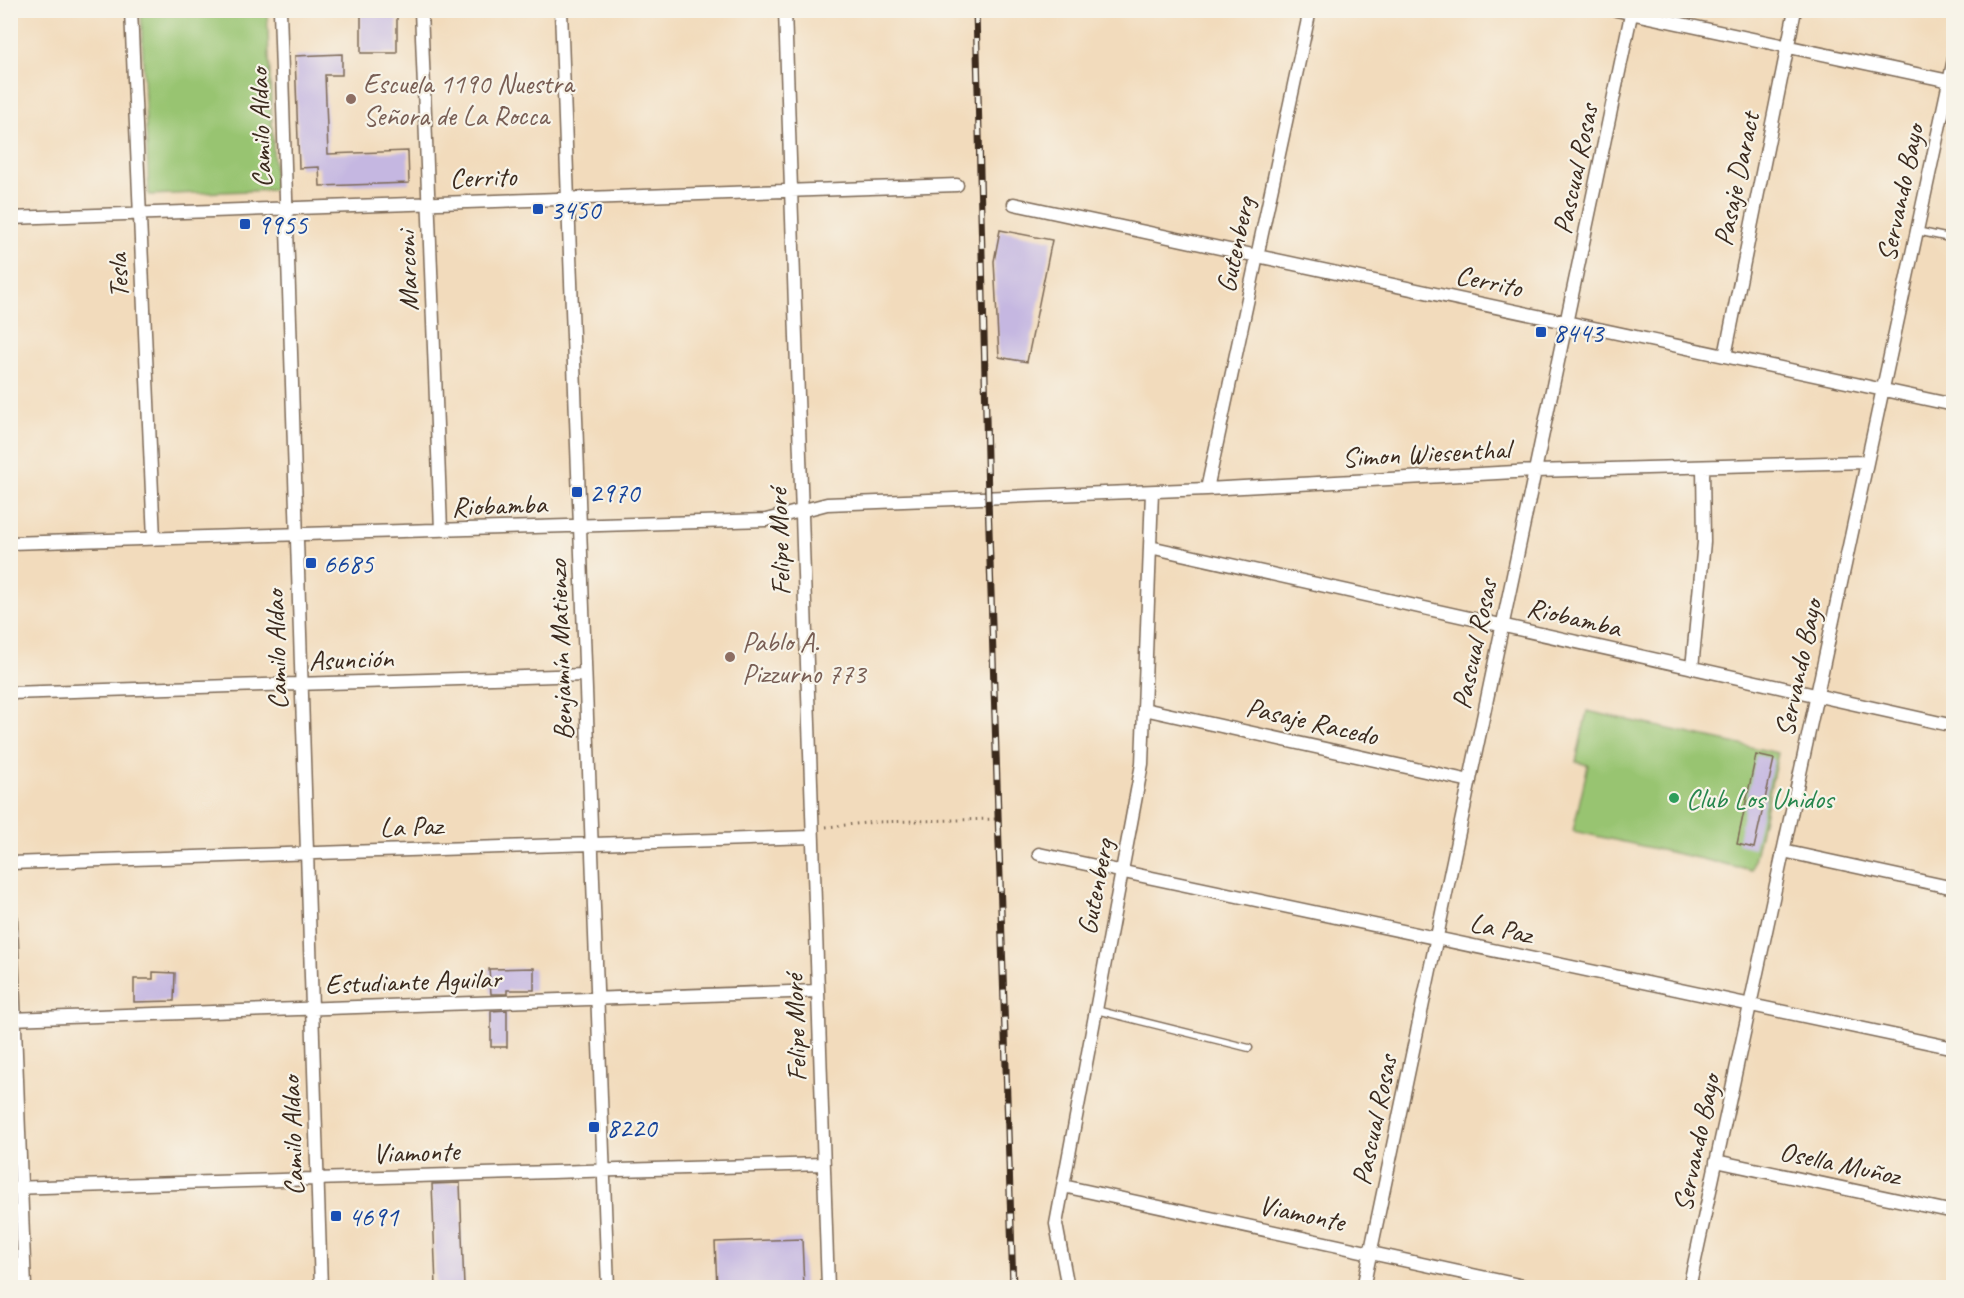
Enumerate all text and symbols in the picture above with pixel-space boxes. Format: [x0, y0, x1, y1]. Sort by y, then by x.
street label: Camilo Aldao [240, 64, 280, 188]
place label: Escuela 1190 Nuestra Señora de La Rocca [363, 66, 576, 133]
marker: Escuela 1190 Nuestra Señora de La Rocca [344, 92, 358, 106]
street label: Pascual Rosas [1544, 99, 1606, 237]
street label: Pasaje Daract [1705, 106, 1768, 249]
street label: Servando Bayo [1868, 118, 1932, 265]
street label: Cerrito [449, 158, 519, 196]
place label: 3450 [550, 192, 603, 227]
street label: Gutenberg [1208, 192, 1263, 296]
marker: 3450 [531, 202, 545, 216]
place label: 9955 [257, 207, 309, 242]
marker: 9955 [238, 217, 252, 231]
street label: Marconi [388, 227, 426, 312]
street label: Tesla [100, 251, 136, 299]
street label: Cerrito [1453, 257, 1527, 306]
place label: 8443 [1553, 315, 1606, 350]
marker: 8443 [1534, 325, 1548, 339]
street label: Simon Wiesenthal [1341, 431, 1516, 475]
place label: 2970 [589, 475, 642, 510]
street label: Felipe Moré [760, 484, 798, 596]
marker: 2970 [570, 485, 584, 499]
street label: Riobamba [451, 486, 549, 524]
place label: 6685 [323, 546, 375, 581]
marker: 6685 [304, 556, 318, 570]
street label: Benjamín Matienzo [539, 557, 581, 741]
street label: Pascual Rosas [1443, 574, 1505, 712]
street label: Camilo Aldao [256, 586, 296, 710]
street label: Riobamba [1524, 589, 1626, 645]
street label: Servando Bayo [1766, 593, 1830, 740]
place label: Pablo A. Pizzurno 773 [742, 624, 868, 691]
street label: Asunción [308, 640, 395, 678]
marker: Pablo A. Pizzurno 773 [723, 650, 737, 664]
street label: Pasaje Racedo [1243, 689, 1383, 754]
place label: Club Los Unidos [1686, 781, 1836, 816]
marker: Club Los Unidos [1667, 791, 1681, 805]
street label: La Paz [379, 807, 446, 845]
street label: Gutenberg [1069, 834, 1122, 938]
street label: La Paz [1467, 904, 1538, 952]
street label: Estudiante Aguilar [324, 960, 504, 1002]
street label: Felipe Moré [776, 970, 814, 1082]
street label: Pascual Rosas [1343, 1050, 1405, 1188]
street label: Servando Bayo [1664, 1068, 1728, 1215]
street label: Camilo Aldao [272, 1072, 312, 1196]
place label: 8220 [606, 1110, 659, 1145]
marker: 8220 [587, 1120, 601, 1134]
street label: Viamonte [372, 1133, 462, 1171]
street label: Osella Muñoz [1777, 1133, 1906, 1193]
street label: Viamonte [1256, 1187, 1350, 1240]
place label: 4691 [348, 1199, 400, 1234]
marker: 4691 [329, 1209, 343, 1223]

